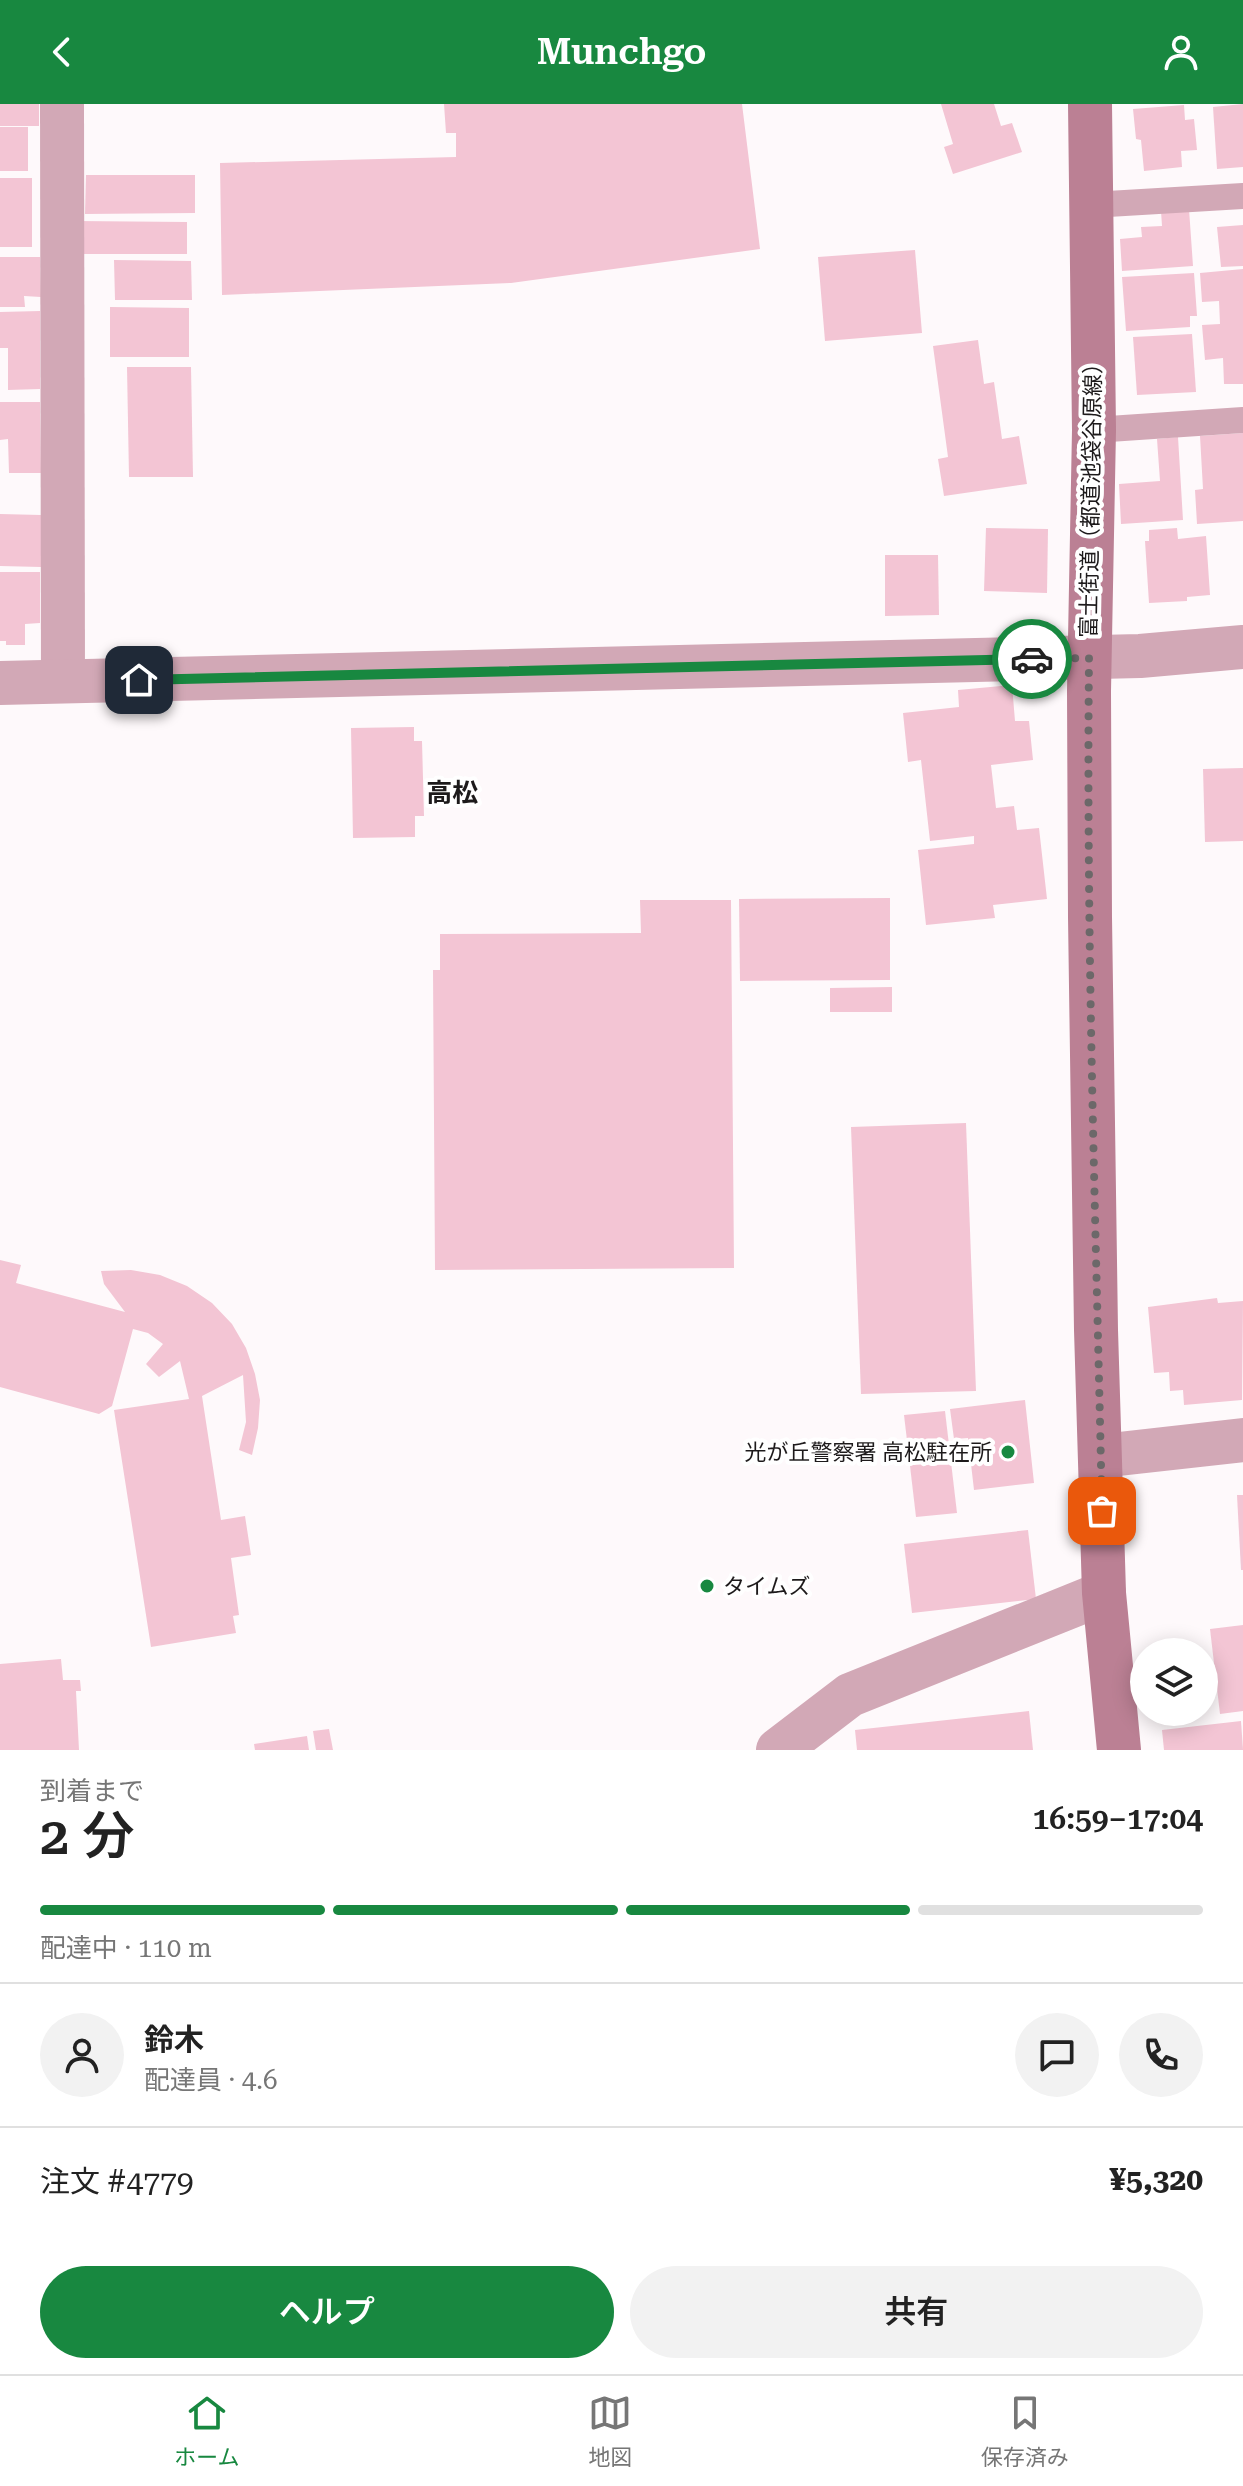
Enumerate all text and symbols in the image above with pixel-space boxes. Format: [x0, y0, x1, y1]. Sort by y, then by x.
icon: back [40, 30, 84, 74]
icon: person [1159, 30, 1203, 74]
text: Munchgo [537, 31, 706, 73]
street label: 富士街道（都道池袋谷原線） [1076, 352, 1106, 638]
courier [992, 619, 1072, 699]
icon: car [1010, 637, 1054, 681]
pin [105, 646, 173, 714]
icon: home [117, 658, 161, 702]
district label: 高松 [426, 778, 478, 808]
place label: 光が丘警察署 高松駐在所 [744, 1440, 992, 1465]
marker: 光が丘警察署 高松駐在所 [999, 1443, 1017, 1461]
pin [1068, 1477, 1136, 1545]
icon: bag [1080, 1489, 1124, 1533]
place label: タイムズ [723, 1574, 811, 1599]
marker: タイムズ [698, 1577, 716, 1595]
map controls [1130, 1638, 1218, 1726]
button: layers [1130, 1638, 1218, 1726]
text: 到着まで [40, 1776, 144, 1806]
text: 16:59–17:04 [1033, 1801, 1203, 1836]
text: 2 分 [40, 1806, 134, 1867]
text: 配達中 · 110 m [40, 1933, 212, 1963]
button: person [40, 2013, 124, 2097]
button: chat [1015, 2013, 1099, 2097]
button: phone [1119, 2013, 1203, 2097]
text: 鈴木 [144, 2022, 204, 2057]
text: 配達員 · 4.6 [144, 2065, 278, 2095]
text: ¥5,320 [1109, 2162, 1203, 2197]
text: 注文 #4779 [40, 2164, 194, 2199]
button: ヘルプ [40, 2266, 614, 2358]
button: 共有 [630, 2266, 1203, 2358]
tab: ホーム [174, 2391, 240, 2471]
tab: 地図 [588, 2391, 632, 2471]
tab: 保存済み [981, 2391, 1069, 2471]

